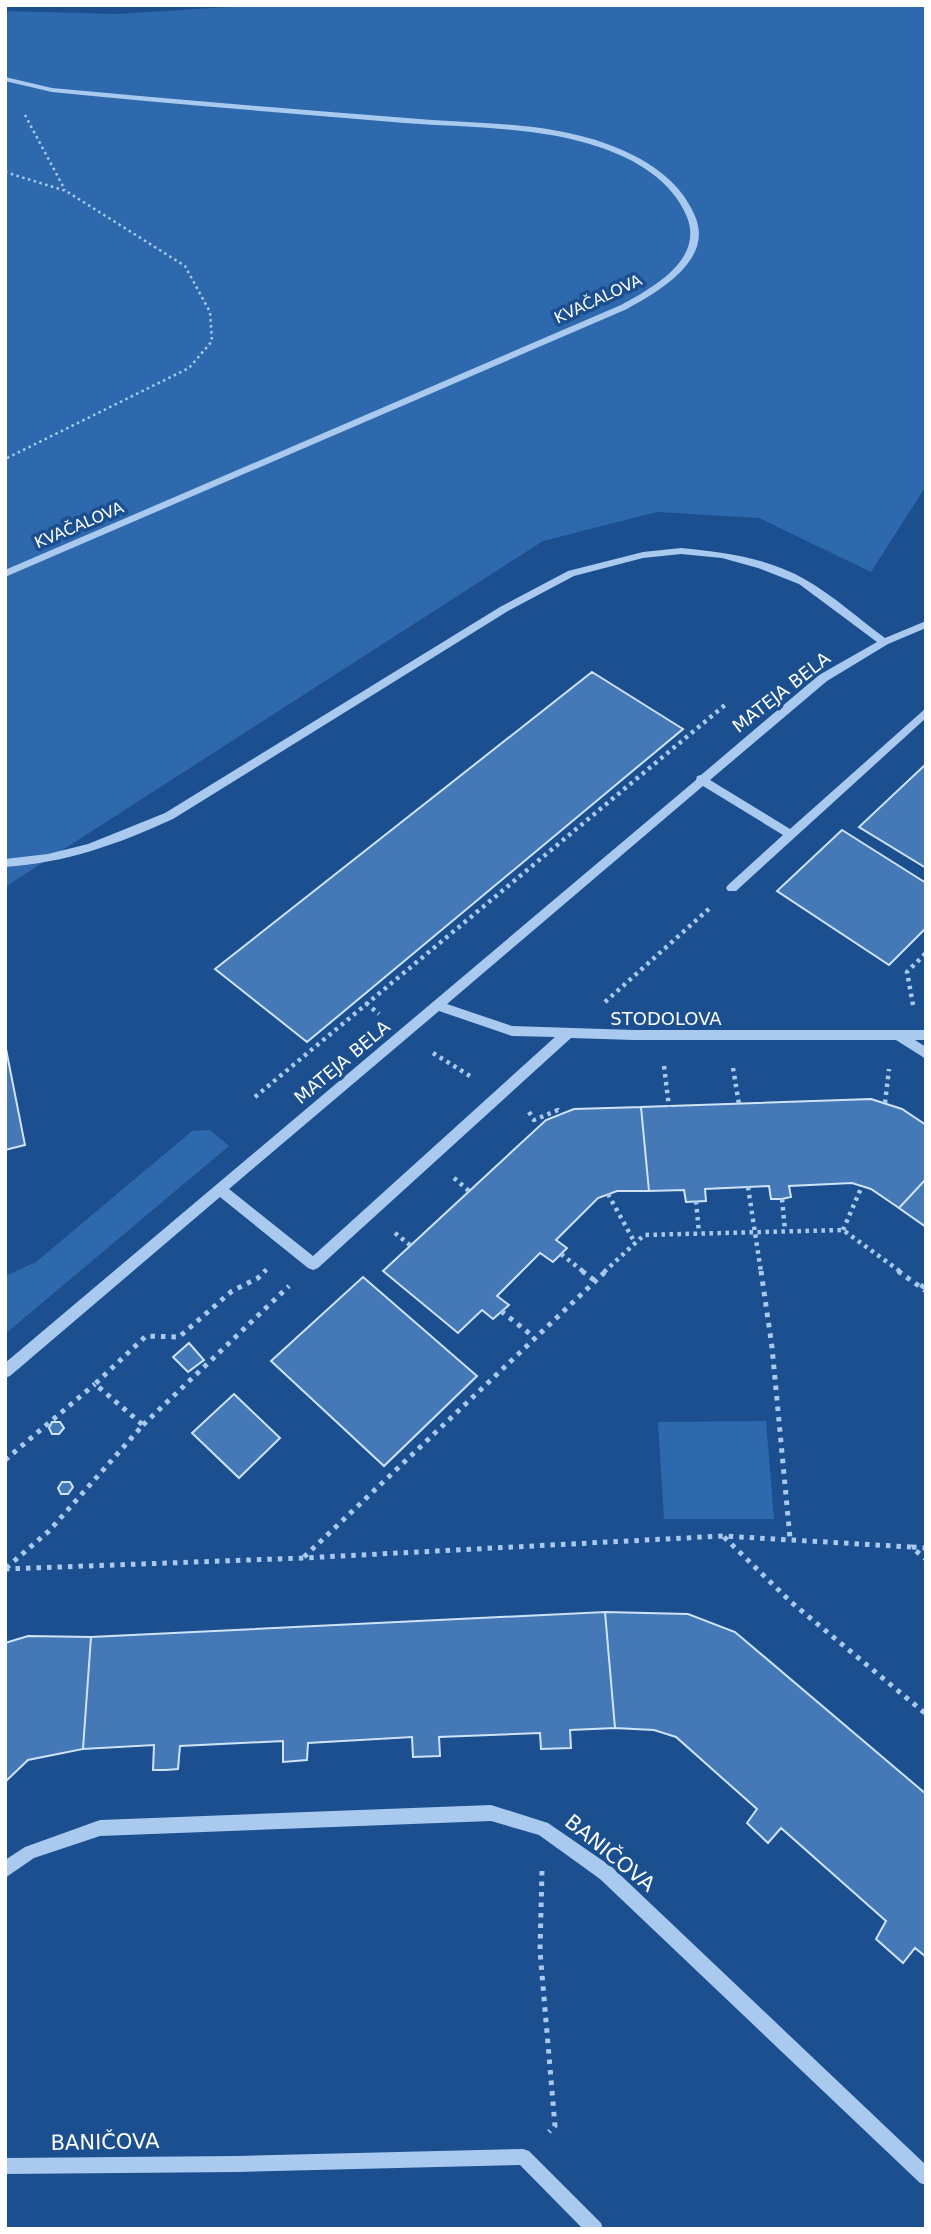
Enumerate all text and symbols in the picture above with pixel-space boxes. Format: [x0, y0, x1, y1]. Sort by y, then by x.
street label: KVAČALOVA [551, 270, 645, 328]
street label: KVAČALOVA [32, 498, 126, 552]
street label: MATEJA BELA [728, 647, 835, 737]
street label: STODOLOVA [610, 1008, 722, 1029]
street label: MATEJA BELA [290, 1015, 395, 1108]
street label: BANIČOVA [560, 1809, 661, 1897]
street label: BANIČOVA [50, 2128, 160, 2155]

